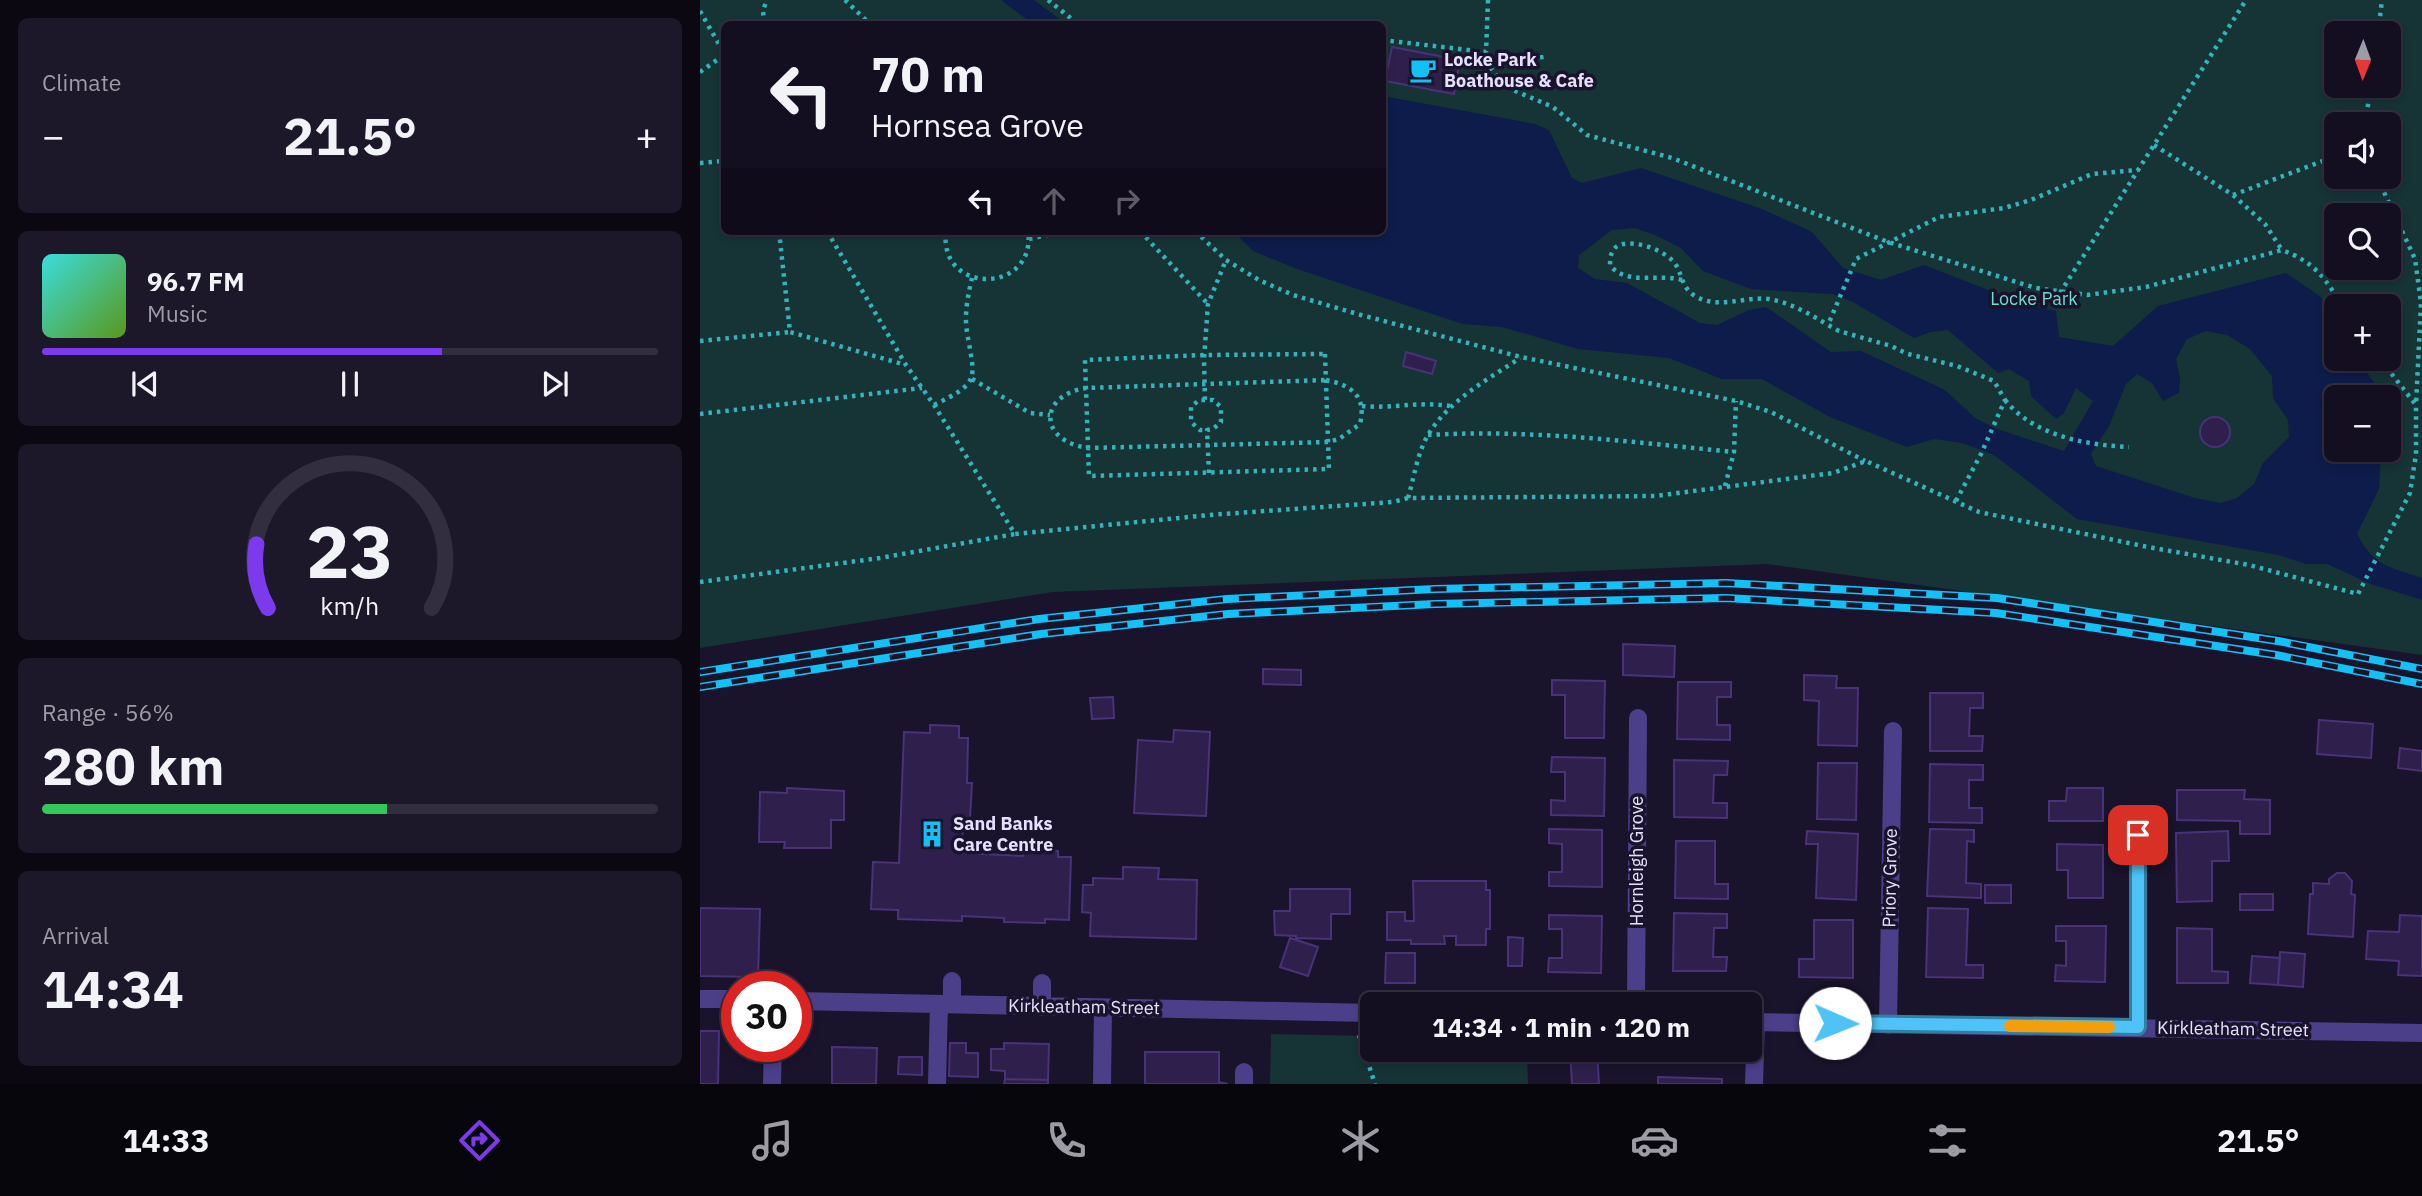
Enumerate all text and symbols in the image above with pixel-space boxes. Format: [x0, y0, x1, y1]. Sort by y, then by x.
north arrow [2324, 21, 2401, 98]
map controls [2324, 21, 2401, 462]
text: 70 m [871, 42, 985, 105]
place label: Locke Park Boathouse & Cafe [1444, 48, 1594, 92]
icon: left [756, 49, 847, 140]
cafe icon: Locke Park Boathouse & Cafe [1408, 55, 1438, 85]
text: Climate [42, 67, 121, 97]
text: 21.5° [283, 102, 417, 169]
text: Hornsea Grove [871, 104, 1084, 146]
text: − [42, 111, 65, 160]
text: + [635, 111, 658, 160]
button: sound [2324, 112, 2401, 189]
icon: left [962, 182, 1000, 220]
icon: ahead [1035, 182, 1073, 220]
icon: right [1108, 182, 1146, 220]
button: search [2324, 203, 2401, 280]
text: 96.7 FM [147, 264, 245, 298]
park label: Locke Park [1990, 287, 2078, 310]
button: + [2324, 294, 2401, 371]
text: Music [147, 298, 207, 328]
icon: previous [126, 365, 164, 403]
icon: pause [331, 365, 369, 403]
icon: next [536, 365, 574, 403]
button: − [2324, 385, 2401, 462]
text: 23 [306, 503, 394, 598]
text: km/h [321, 589, 379, 622]
text: Range · 56% [42, 697, 174, 727]
text: 280 km [42, 732, 224, 799]
street label: Hornleigh Grove [1625, 796, 1648, 926]
pin [2108, 805, 2168, 865]
place label: Sand Banks Care Centre [953, 812, 1053, 856]
icon: arrive [2119, 816, 2157, 854]
building icon: Sand Banks Care Centre [917, 819, 947, 849]
street label: Priory Grove [1877, 828, 1902, 928]
text: Arrival [42, 920, 109, 950]
text: 14:34 [42, 955, 184, 1022]
speed limit sign: 30 [721, 971, 812, 1062]
position arrow [1798, 986, 1872, 1060]
street label: Kirkleatham Street [1008, 994, 1160, 1019]
text: 14:34 · 1 min · 120 m [1432, 1010, 1690, 1044]
street label: Kirkleatham Street [2157, 1016, 2309, 1041]
icon: directions [455, 1116, 504, 1165]
icon: music [748, 1116, 797, 1165]
icon: phone [1042, 1116, 1091, 1165]
icon: climate [1336, 1116, 1385, 1165]
icon: car [1630, 1116, 1679, 1165]
icon: filters [1923, 1116, 1972, 1165]
text: 14:33 [122, 1119, 210, 1161]
text: 21.5° [2217, 1119, 2300, 1161]

